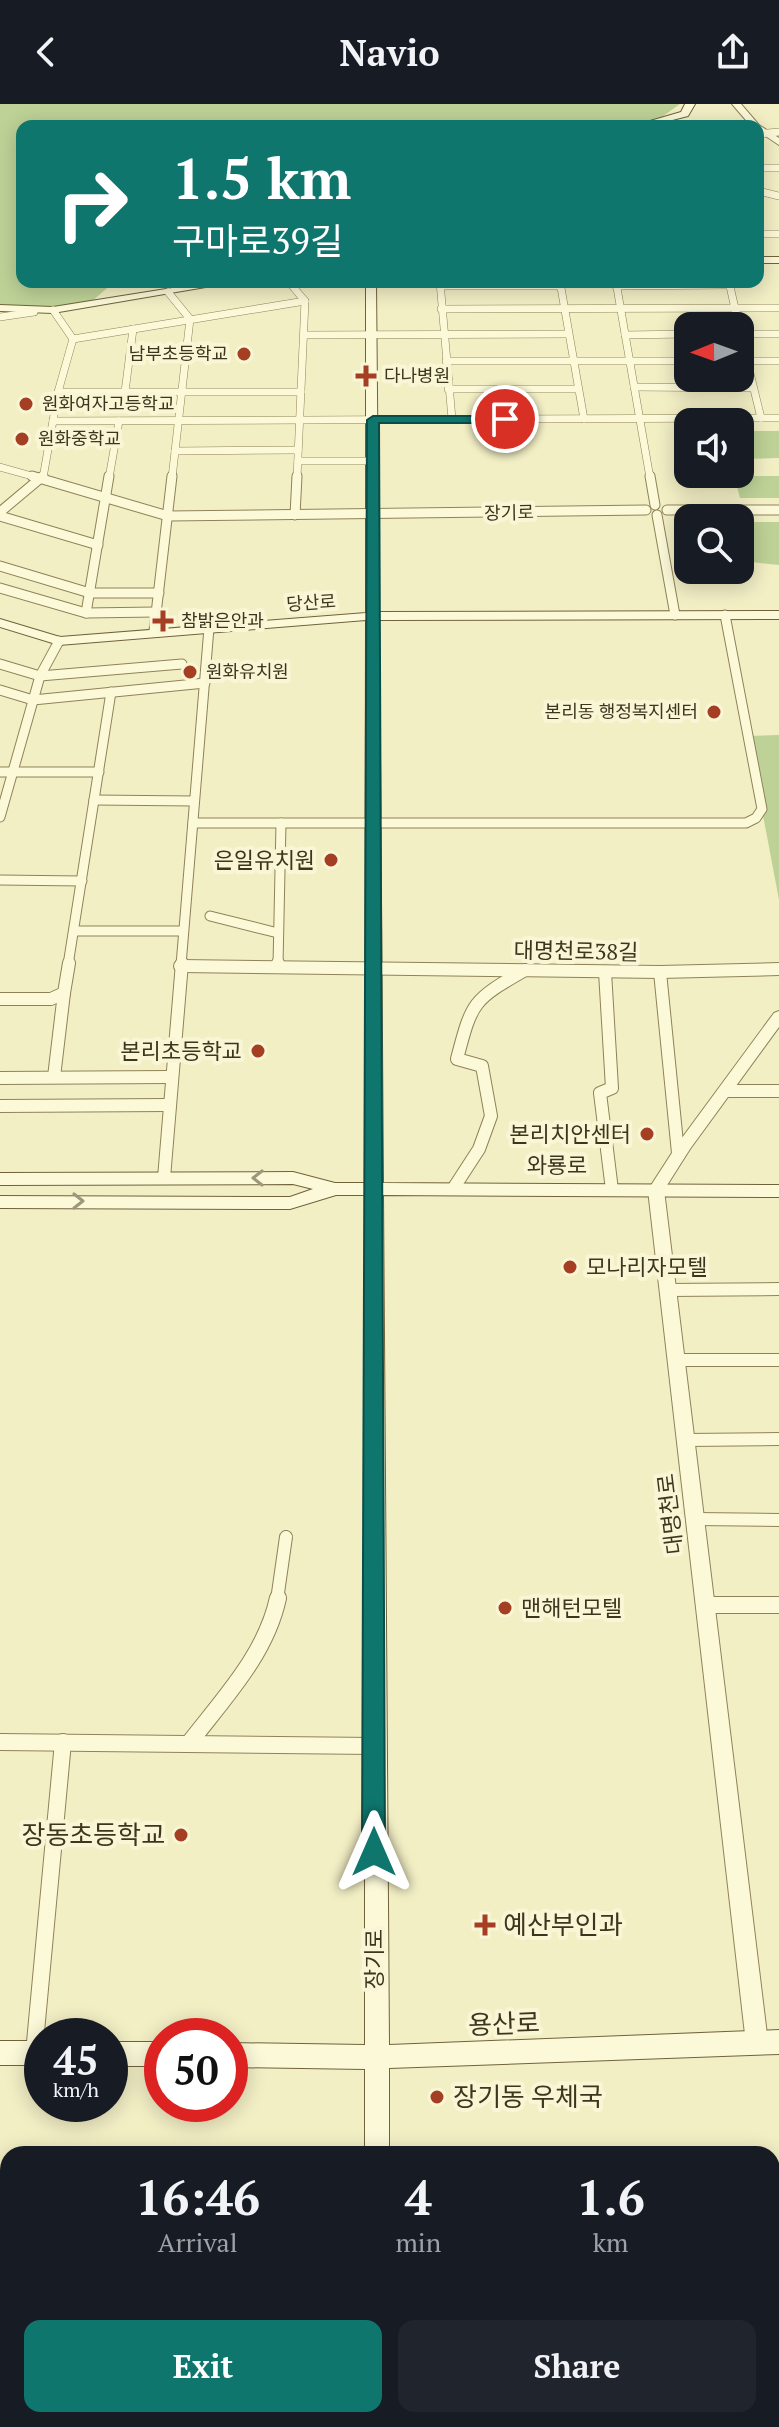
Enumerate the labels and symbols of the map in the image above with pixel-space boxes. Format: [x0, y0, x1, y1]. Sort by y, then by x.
north arrow [674, 312, 754, 392]
place label: 남부초등학교 [129, 341, 228, 365]
marker: 남부초등학교 [235, 345, 253, 363]
place label: 다나병원 [384, 363, 450, 387]
marker: 다나병원 [355, 365, 377, 387]
pin [471, 385, 539, 453]
place label: 원화여자고등학교 [42, 391, 174, 415]
marker: 원화여자고등학교 [17, 395, 35, 413]
place label: 원화중학교 [38, 426, 121, 450]
marker: 원화중학교 [13, 430, 31, 448]
street label: 장기로 [484, 500, 534, 524]
street label: 당산로 [285, 588, 337, 616]
place label: 참밝은안과 [181, 608, 264, 632]
marker: 참밝은안과 [152, 610, 174, 632]
place label: 원화유치원 [206, 659, 289, 683]
marker: 원화유치원 [181, 663, 199, 681]
place label: 본리동 행정복지센터 [545, 699, 698, 723]
marker: 본리동 행정복지센터 [705, 703, 723, 721]
place label: 은일유치원 [214, 845, 315, 874]
marker: 은일유치원 [322, 851, 340, 869]
street label: 대명천로38길 [513, 935, 639, 966]
place label: 본리초등학교 [121, 1036, 242, 1065]
marker: 본리초등학교 [249, 1042, 267, 1060]
place label: 본리치안센터 [510, 1119, 631, 1148]
marker: 본리치안센터 [638, 1125, 656, 1143]
street label: 와룡로 [527, 1150, 587, 1179]
one-way arrow [251, 1169, 264, 1187]
one-way arrow [72, 1192, 85, 1210]
place label: 모나리자모텔 [586, 1252, 707, 1281]
marker: 모나리자모텔 [561, 1258, 579, 1276]
street label: 대명천로 [650, 1472, 689, 1556]
place label: 맨해턴모텔 [521, 1593, 622, 1622]
marker: 맨해턴모텔 [496, 1599, 514, 1617]
position arrow [332, 1810, 416, 1894]
place label: 장동초등학교 [21, 1817, 165, 1851]
marker: 장동초등학교 [172, 1826, 190, 1844]
place label: 예산부인과 [503, 1907, 623, 1941]
marker: 예산부인과 [474, 1914, 496, 1936]
street label: 장기로 [359, 1929, 388, 1989]
street label: 용산로 [468, 2005, 540, 2041]
speed limit sign: 50 [144, 2018, 248, 2122]
place label: 장기동 우체국 [453, 2079, 603, 2113]
marker: 장기동 우체국 [428, 2088, 446, 2106]

